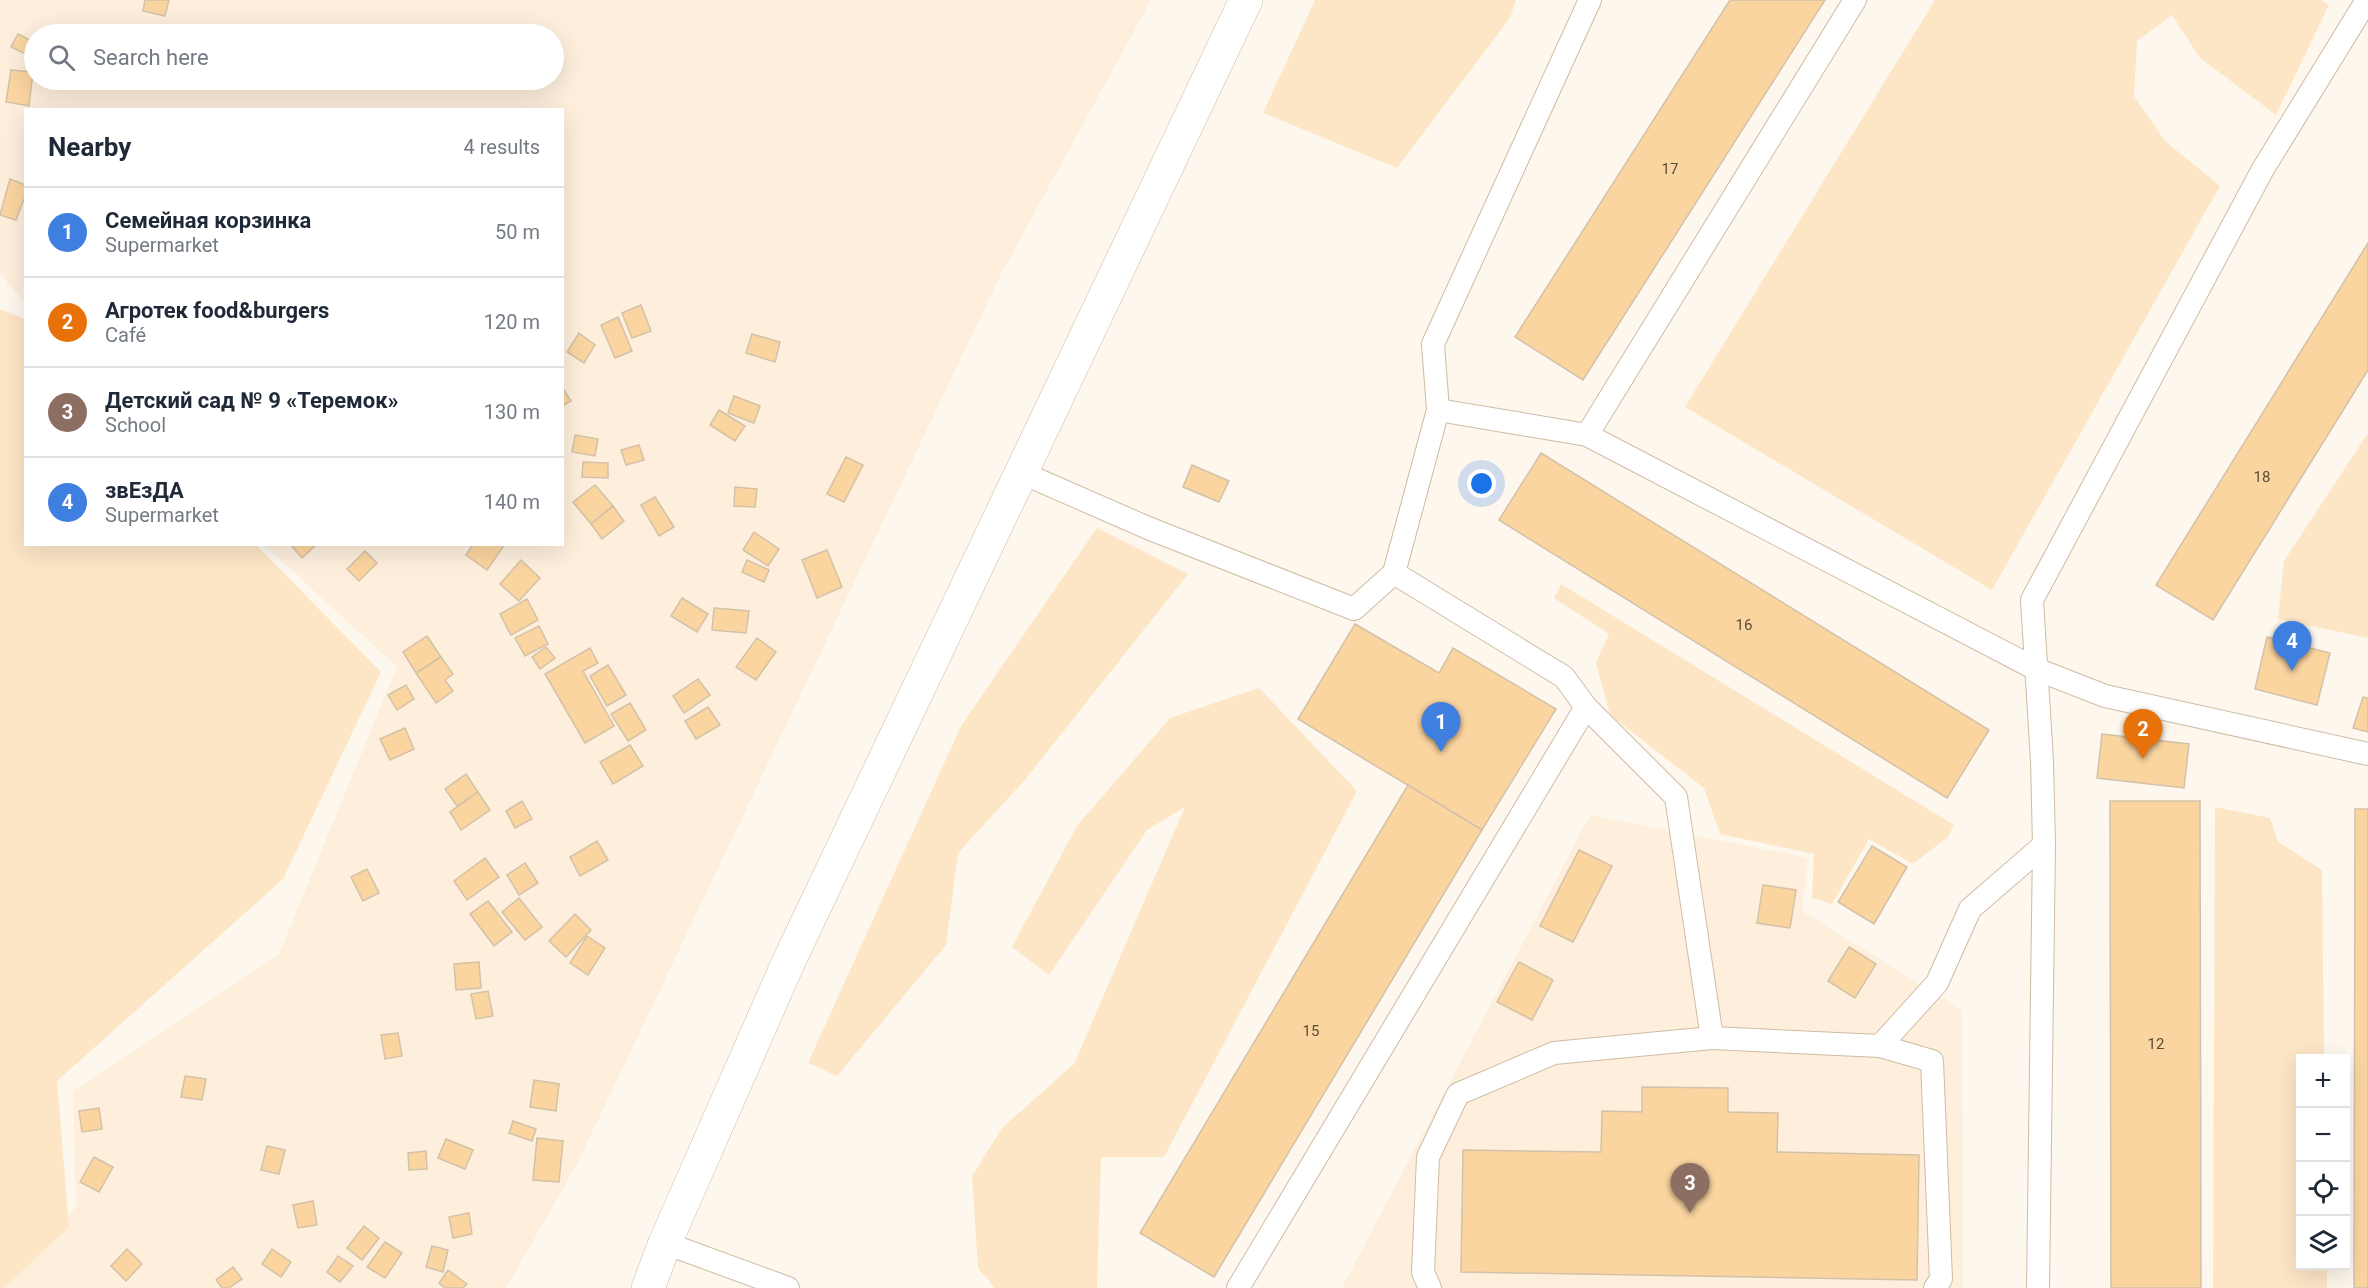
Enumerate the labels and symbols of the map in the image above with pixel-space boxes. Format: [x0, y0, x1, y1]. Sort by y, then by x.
house number: 17 [1662, 160, 1678, 178]
house number: 18 [2254, 468, 2270, 486]
your location [1467, 469, 1496, 498]
house number: 16 [1736, 616, 1752, 634]
pin: 4 [2272, 622, 2312, 671]
pin: 1 [1422, 702, 1460, 752]
pin: 2 [2124, 710, 2162, 759]
house number: 15 [1303, 1022, 1319, 1040]
house number: 12 [2148, 1035, 2164, 1053]
pin: 3 [1670, 1164, 1710, 1213]

